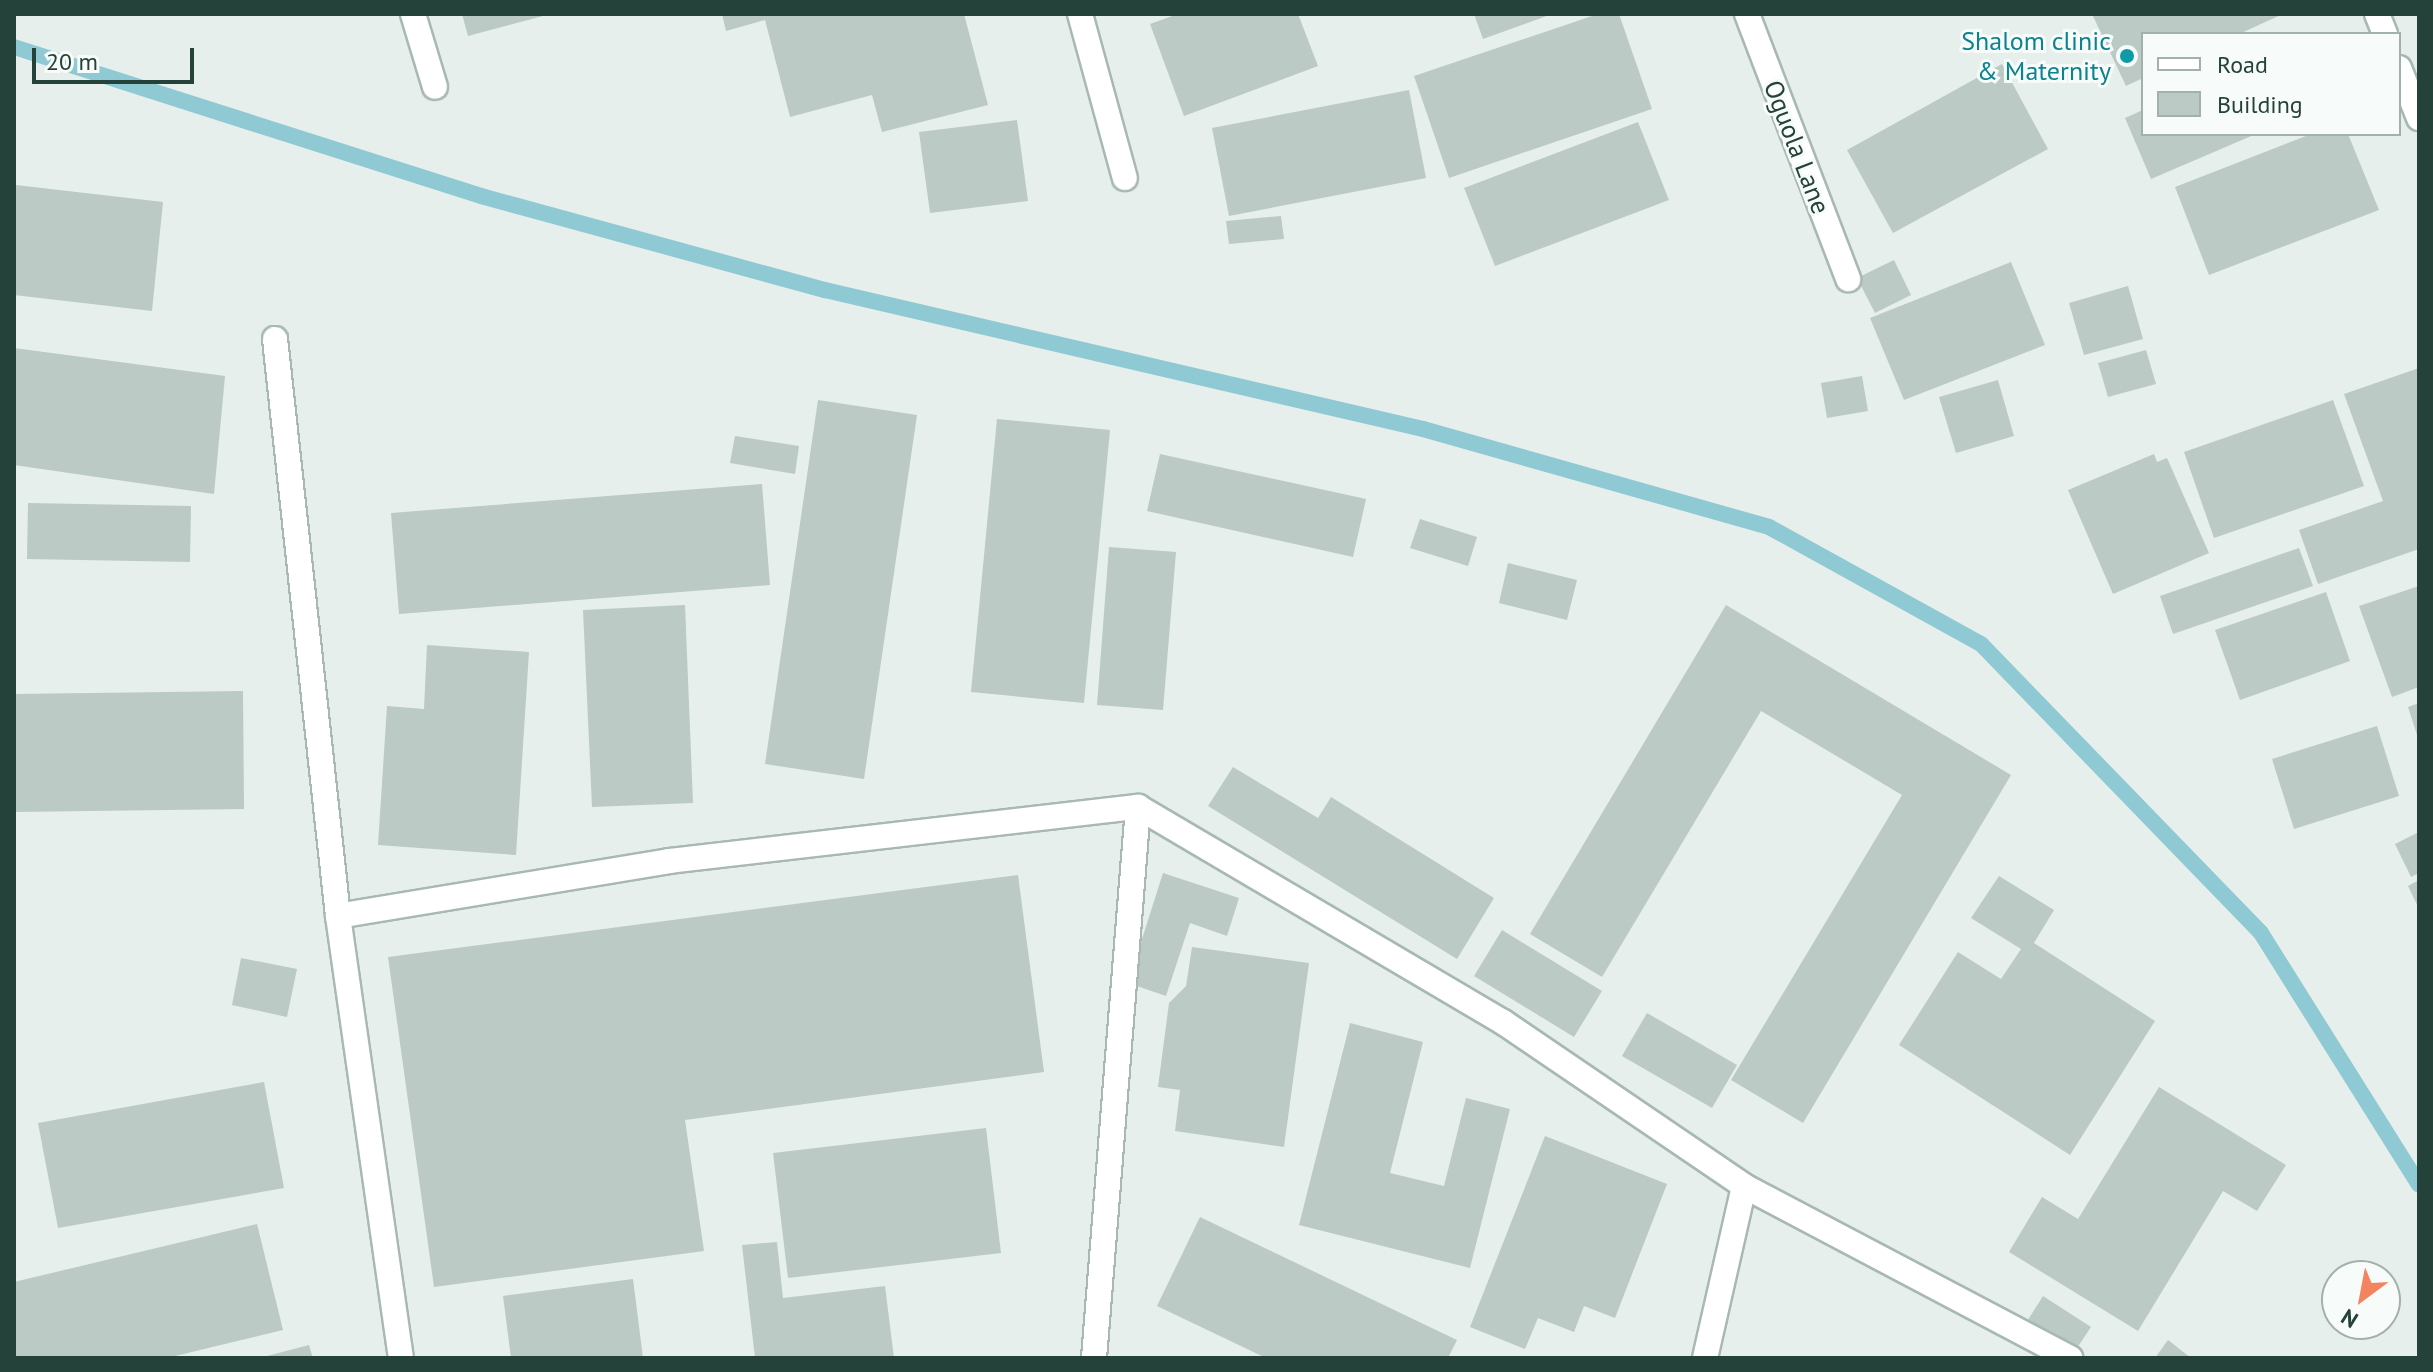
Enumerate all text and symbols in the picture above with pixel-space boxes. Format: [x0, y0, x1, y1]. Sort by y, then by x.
place label: Shalom clinic & Maternity [1961, 25, 2111, 86]
scale bar [36, 32, 198, 82]
legend [2141, 32, 2401, 136]
text: 20 m [46, 46, 98, 77]
marker: Shalom clinic & Maternity [2118, 47, 2136, 65]
text: Road [2217, 49, 2268, 80]
street label: Oguola Lane [1757, 76, 1837, 218]
text: Building [2217, 89, 2303, 120]
north arrow [2321, 1260, 2401, 1340]
text: N [2336, 1303, 2363, 1334]

